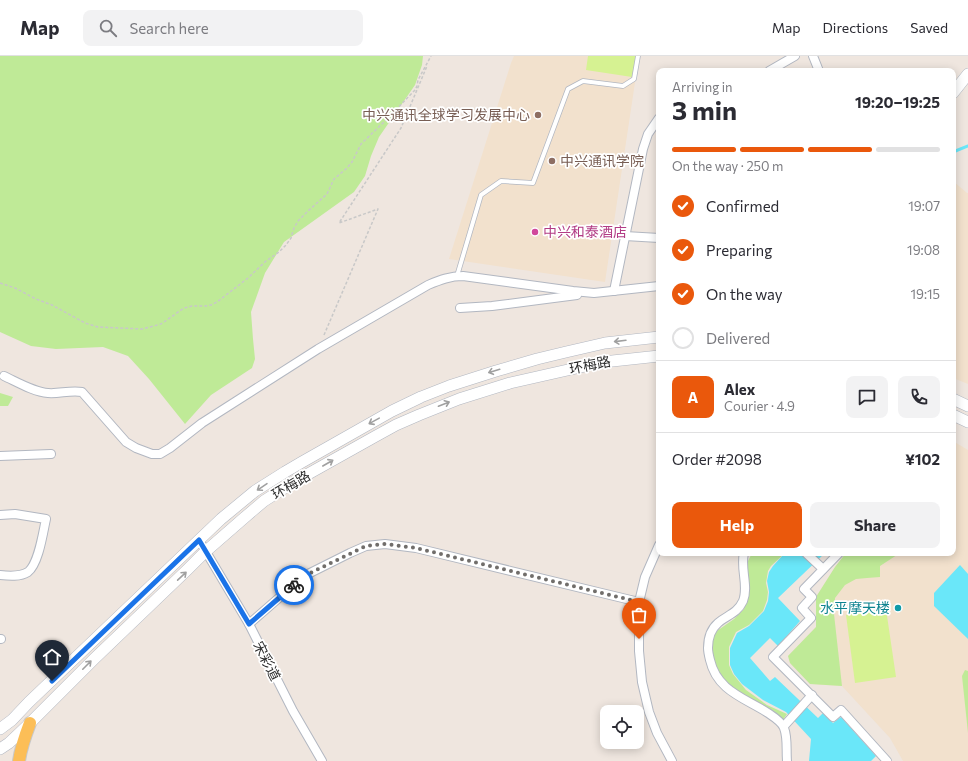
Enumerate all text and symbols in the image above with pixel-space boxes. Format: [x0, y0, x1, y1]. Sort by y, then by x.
search box [83, 10, 363, 46]
text: Map [20, 16, 59, 39]
icon: search [97, 17, 119, 39]
text: Search here [129, 19, 209, 37]
text: Map [772, 19, 801, 36]
text: Directions [823, 19, 888, 36]
text: Saved [910, 19, 948, 36]
text: Arriving in [672, 79, 732, 95]
text: 19:20–19:25 [855, 93, 940, 111]
text: 3 min [672, 94, 737, 125]
place label: 中兴通讯全球学习发展中心 [362, 106, 530, 123]
marker: 中兴通讯全球学习发展中心 [533, 110, 543, 120]
place label: 中兴通讯学院 [560, 152, 644, 169]
marker: 中兴通讯学院 [547, 156, 557, 166]
text: On the way · 250 m [672, 158, 783, 174]
icon: check [672, 195, 694, 217]
text: Confirmed [706, 197, 779, 215]
text: 19:07 [908, 198, 940, 214]
place label: 中兴和泰酒店 [543, 223, 627, 240]
marker: 中兴和泰酒店 [530, 227, 540, 237]
icon: check [672, 239, 694, 261]
text: Preparing [706, 241, 772, 259]
text: 19:08 [907, 242, 940, 258]
icon: check [672, 283, 694, 305]
text: On the way [706, 285, 783, 303]
text: 19:15 [910, 286, 940, 302]
text: Delivered [706, 329, 770, 347]
one-way arrow [614, 337, 627, 345]
street label: 环梅路 [568, 352, 612, 377]
one-way arrow [488, 368, 501, 375]
button: chat [846, 376, 888, 418]
button: phone [898, 376, 940, 418]
text: Alex [724, 380, 755, 398]
text: A [688, 388, 698, 406]
text: Courier · 4.9 [724, 398, 795, 414]
one-way arrow [438, 400, 450, 408]
one-way arrow [368, 417, 380, 425]
text: Order #2098 [672, 450, 762, 468]
text: ¥102 [905, 450, 940, 468]
one-way arrow [322, 458, 334, 466]
street label: 环梅路 [268, 466, 313, 503]
one-way arrow [257, 483, 268, 491]
button: Help [672, 502, 802, 548]
button: Share [810, 502, 940, 548]
courier [274, 565, 314, 605]
one-way arrow [176, 571, 187, 580]
icon: bike [283, 574, 305, 596]
pin [622, 598, 656, 639]
place label: 水平摩天楼 [820, 599, 890, 616]
marker: 水平摩天楼 [893, 603, 903, 613]
icon: bag [628, 604, 650, 626]
street label: 宋彩道 [250, 638, 285, 683]
pin [35, 640, 69, 681]
icon: home [41, 646, 63, 668]
one-way arrow [82, 660, 92, 670]
map controls [600, 705, 644, 749]
button: locate [600, 705, 644, 749]

